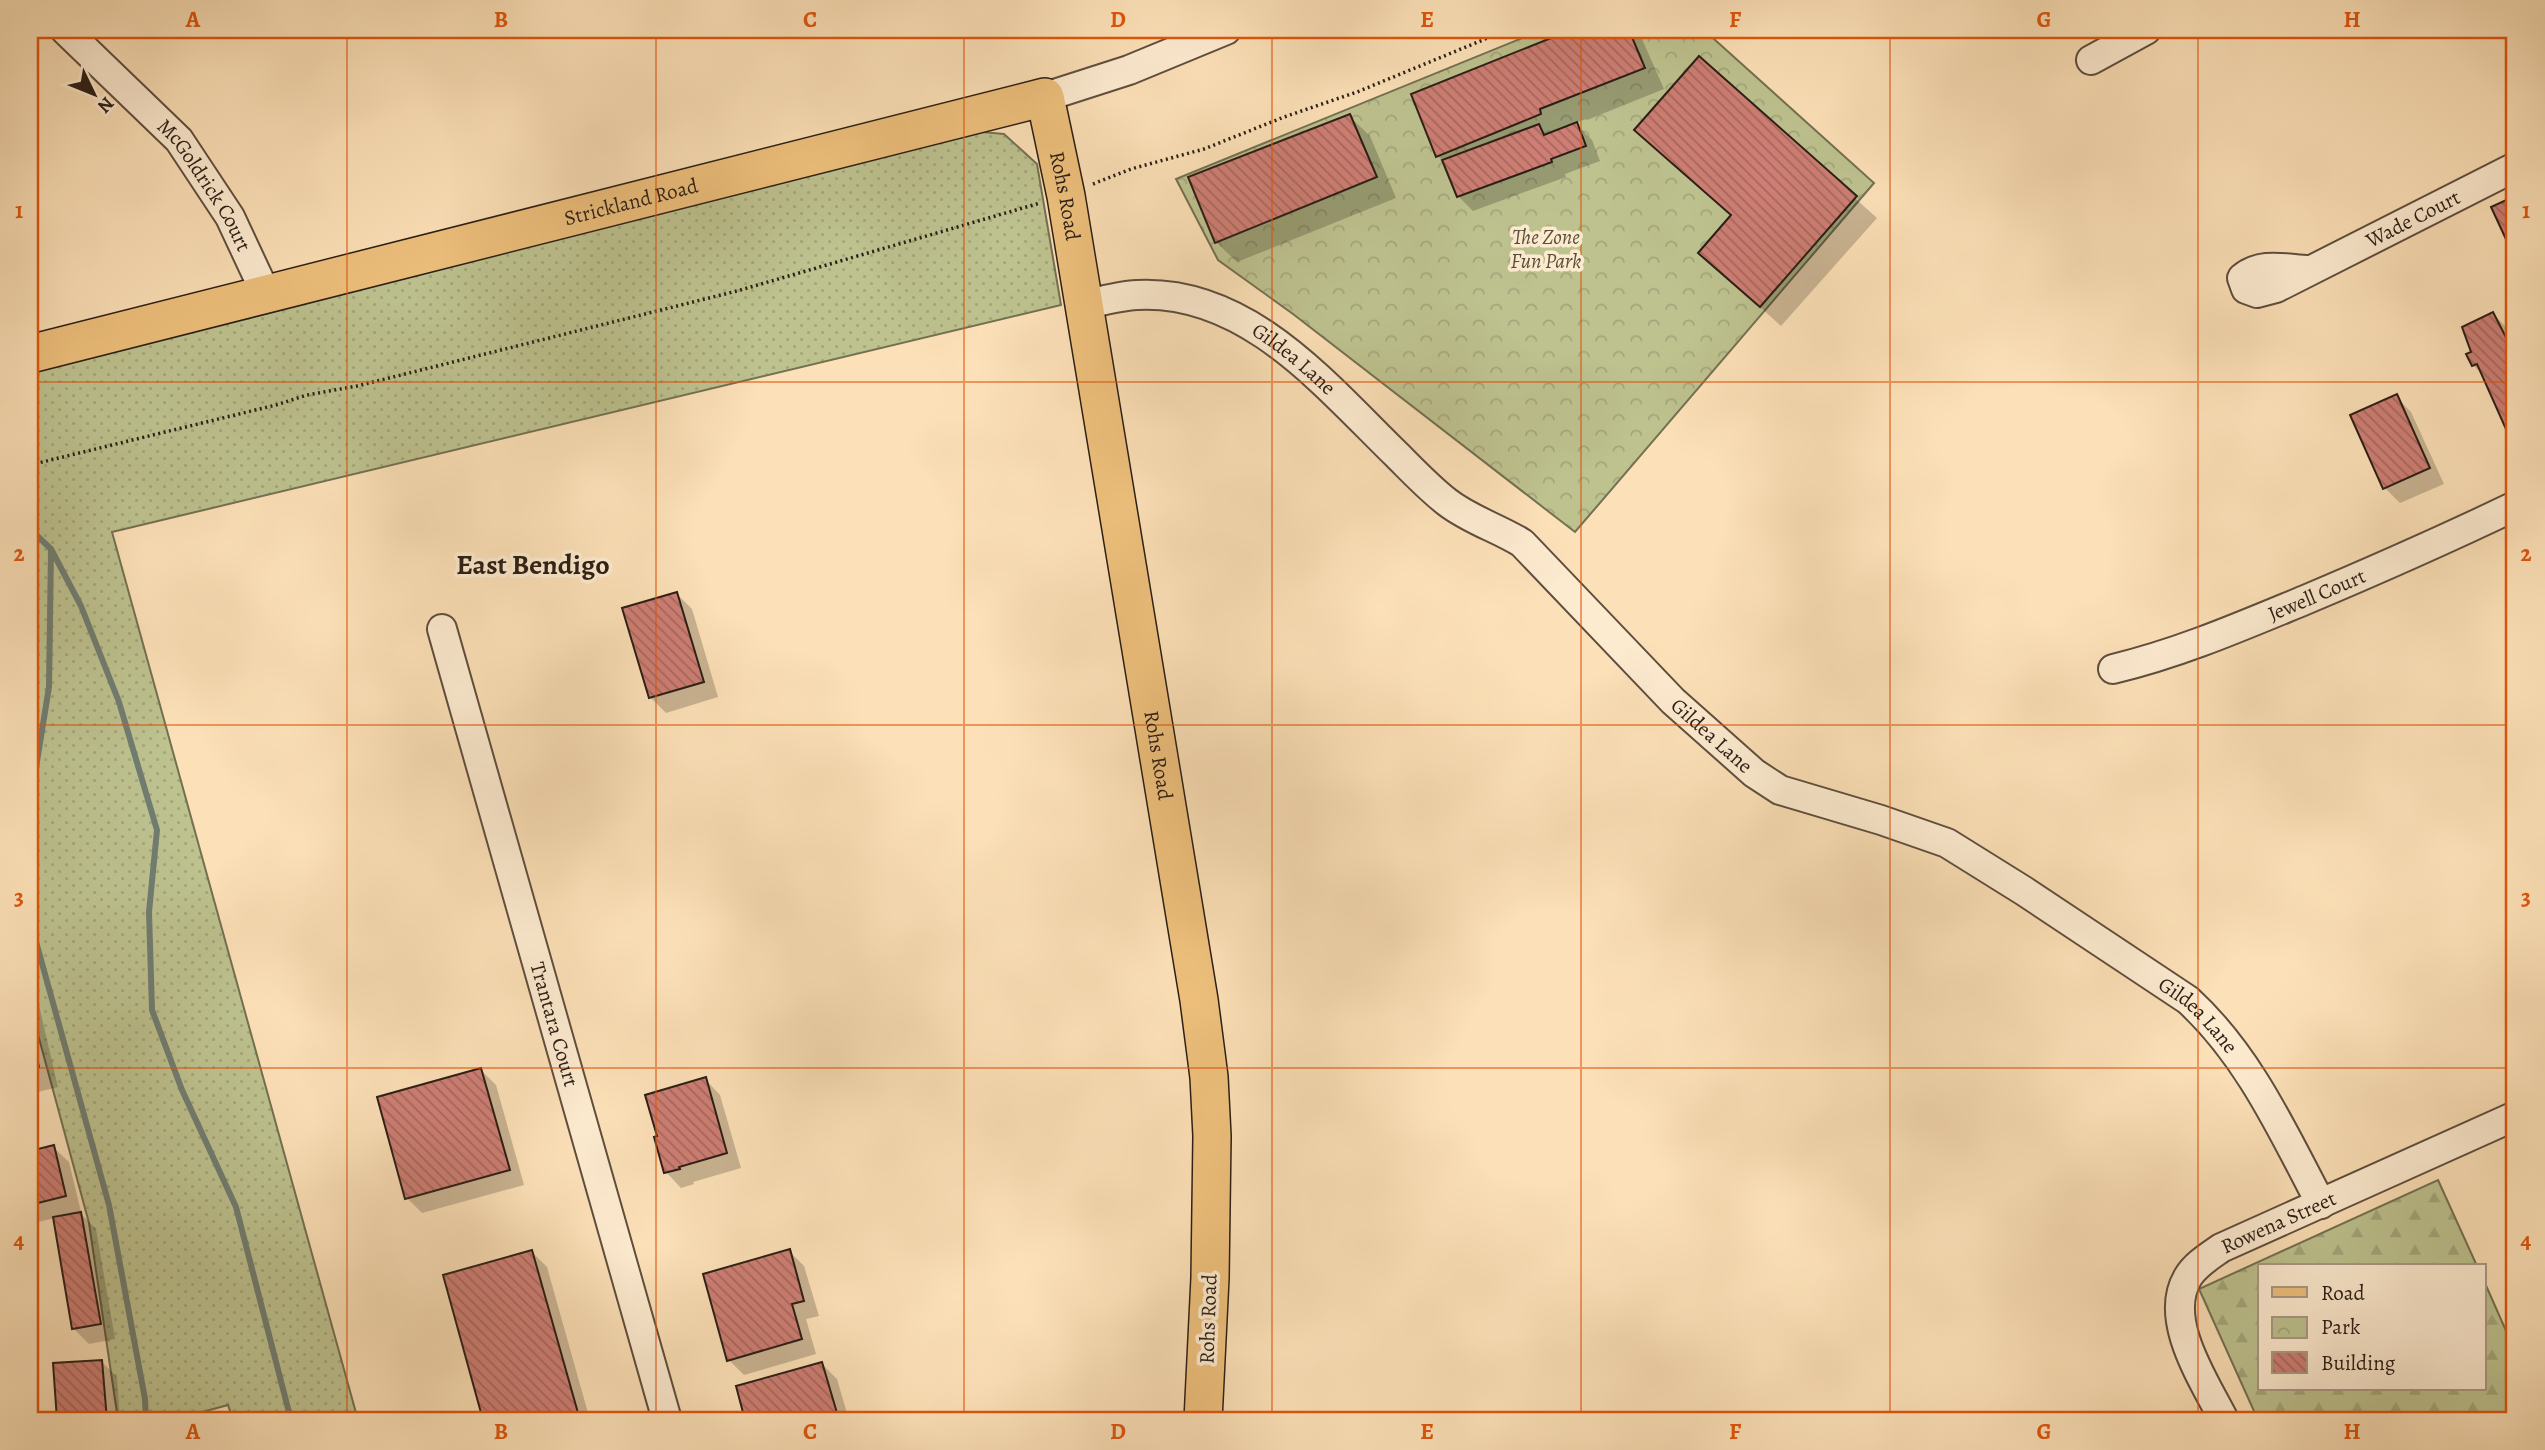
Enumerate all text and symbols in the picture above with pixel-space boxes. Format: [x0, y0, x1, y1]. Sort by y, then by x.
text: A [185, 4, 201, 35]
text: B [494, 4, 508, 35]
text: C [803, 4, 817, 35]
text: D [1110, 4, 1126, 35]
text: E [1420, 4, 1434, 35]
text: F [1729, 4, 1742, 35]
text: G [2036, 4, 2052, 35]
text: H [2343, 4, 2361, 35]
north arrow [60, 60, 130, 130]
text: N [91, 91, 120, 119]
street label: McGoldrick Court [151, 112, 258, 256]
street label: Rohs Road [1043, 149, 1087, 243]
street label: Strickland Road [561, 171, 702, 232]
street label: Wade Court [2360, 183, 2465, 255]
text: 1 [15, 195, 23, 226]
text: 1 [2522, 195, 2530, 226]
park label: The Zone Fun Park [1511, 223, 1581, 275]
street label: Gildea Lane [1247, 316, 1342, 401]
text: 2 [13, 538, 25, 569]
text: 2 [2520, 538, 2532, 569]
district label: East Bendigo [456, 546, 610, 584]
street label: Jewell Court [2264, 562, 2370, 628]
street label: Gildea Lane [1665, 692, 1759, 779]
street label: Rohs Road [1137, 708, 1180, 803]
text: 3 [14, 882, 24, 913]
text: 3 [2521, 882, 2531, 913]
street label: Trantara Court [523, 959, 585, 1090]
street label: Gildea Lane [2153, 970, 2244, 1059]
street label: Rowena Street [2216, 1184, 2340, 1260]
text: 4 [14, 1225, 25, 1256]
text: 4 [2521, 1225, 2532, 1256]
legend [2258, 1264, 2486, 1390]
street label: Rohs Road [1192, 1273, 1224, 1365]
text: Road [2321, 1279, 2365, 1307]
text: Park [2321, 1313, 2361, 1341]
text: Building [2321, 1349, 2396, 1377]
text: A [185, 1416, 201, 1447]
text: B [494, 1416, 508, 1447]
text: C [803, 1416, 817, 1447]
text: D [1110, 1416, 1126, 1447]
text: E [1420, 1416, 1434, 1447]
text: F [1729, 1416, 1742, 1447]
text: G [2036, 1416, 2052, 1447]
text: H [2343, 1416, 2361, 1447]

